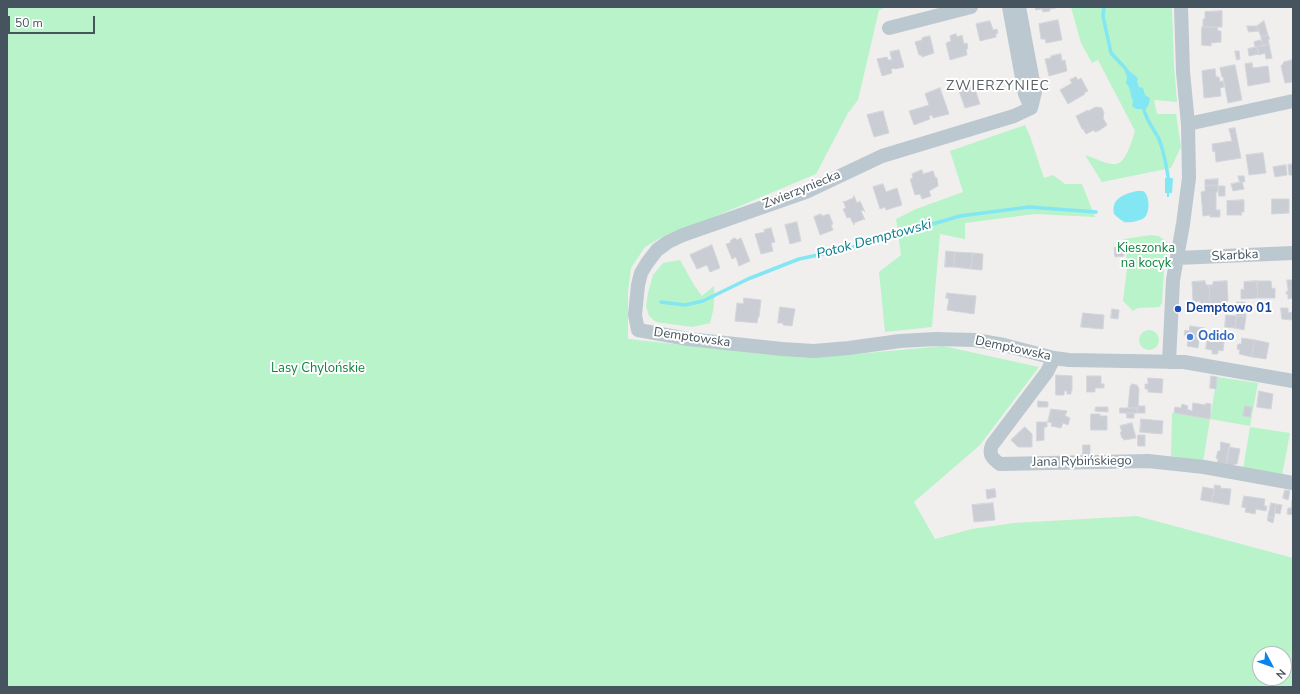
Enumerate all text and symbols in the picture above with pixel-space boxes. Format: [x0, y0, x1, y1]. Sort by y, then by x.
scale bar [10, 8, 97, 34]
text: 50 m [15, 15, 43, 31]
district label: ZWIERZYNIEC [946, 79, 1050, 95]
street label: Zwierzyniecka [761, 167, 843, 213]
water label: Potok Demptowski [815, 217, 933, 263]
park label: Kieszonka na kocyk [1117, 241, 1175, 272]
street label: Skarbka [1211, 247, 1259, 265]
place label: Demptowo 01 [1186, 301, 1272, 317]
marker: Demptowo 01 [1173, 304, 1183, 314]
street label: Demptowska [653, 325, 731, 351]
place label: Odido [1198, 329, 1235, 345]
marker: Odido [1185, 332, 1195, 342]
street label: Demptowska [974, 333, 1052, 365]
park label: Lasy Chylońskie [271, 361, 365, 377]
street label: Jana Rybińskiego [1032, 453, 1132, 471]
north arrow [1252, 646, 1292, 686]
text: N [1272, 666, 1289, 682]

